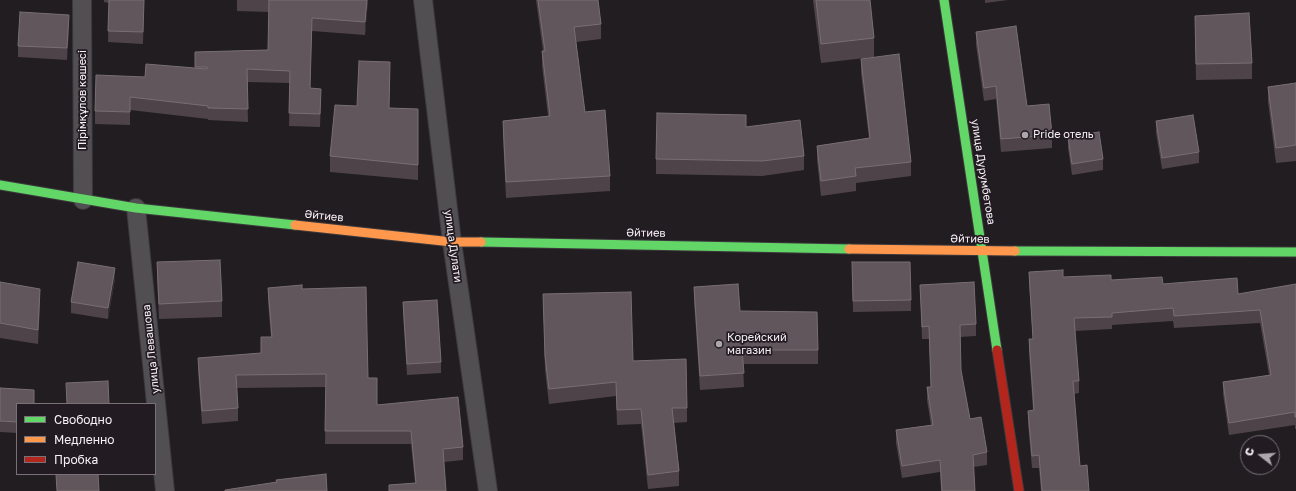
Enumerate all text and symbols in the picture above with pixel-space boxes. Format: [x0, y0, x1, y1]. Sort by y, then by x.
street label: Пірімқұлов көшесі [76, 50, 90, 150]
street label: улица Дурумбетова [968, 118, 998, 226]
place label: Pride отель [1033, 128, 1094, 142]
marker: Pride отель [1020, 130, 1030, 140]
street label: Әйтиев [304, 207, 344, 225]
street label: улица Дулати [441, 209, 465, 283]
street label: Әйтиев [626, 226, 666, 240]
street label: Әйтиев [950, 232, 990, 246]
street label: улица Левашова [140, 304, 162, 394]
place label: Корейский магазин [727, 331, 787, 357]
marker: Корейский магазин [714, 339, 724, 349]
legend [16, 403, 156, 475]
text: Свободно [54, 412, 112, 427]
text: Медленно [54, 432, 114, 447]
north arrow [1240, 435, 1280, 475]
text: С [1242, 446, 1256, 457]
text: Пробка [54, 452, 98, 467]

